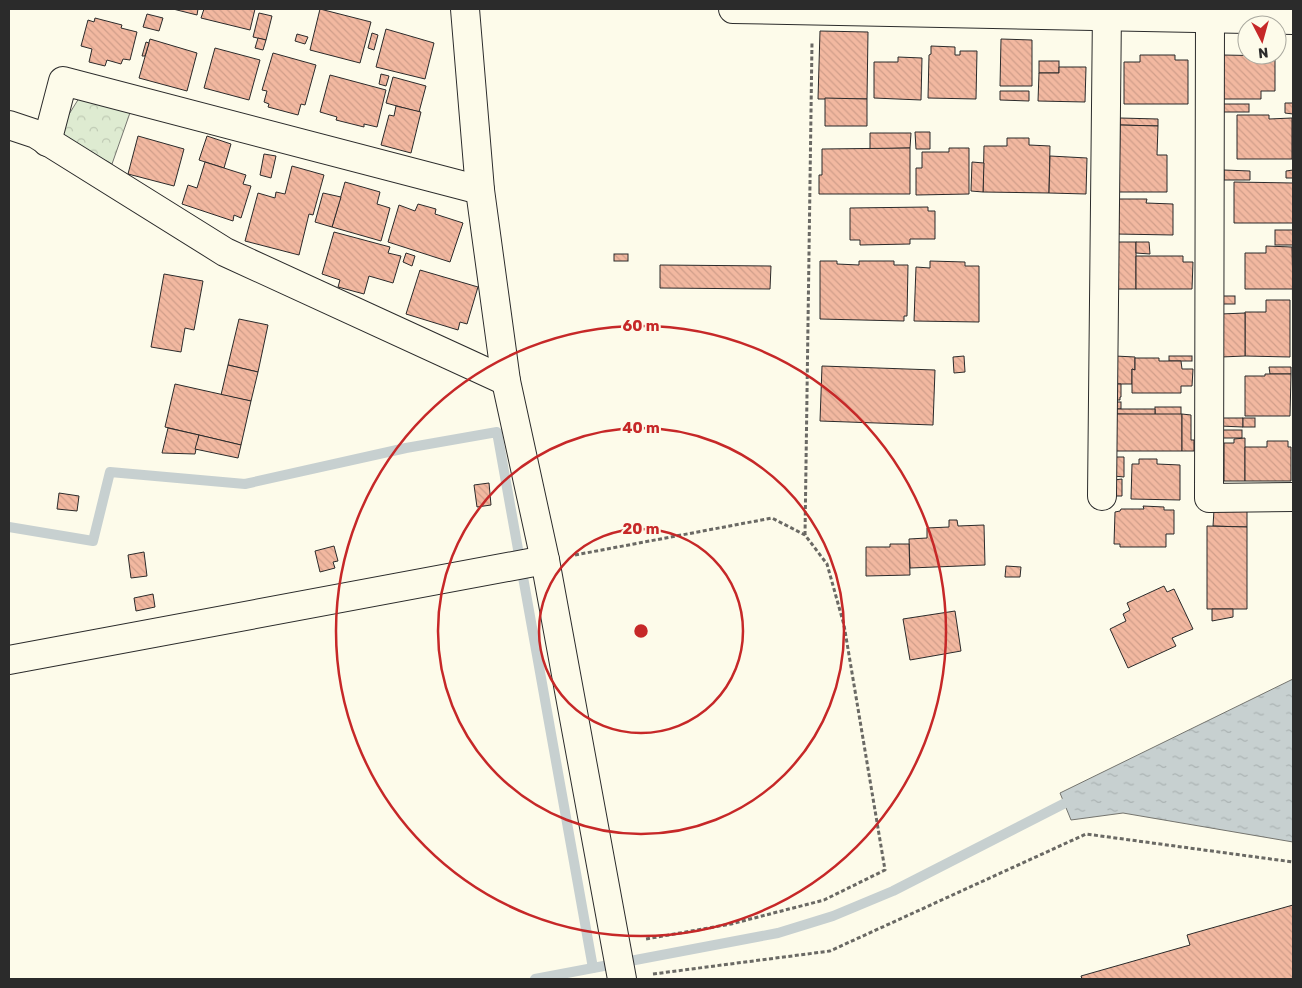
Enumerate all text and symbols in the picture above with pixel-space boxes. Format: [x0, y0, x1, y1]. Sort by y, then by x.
north arrow [1237, 15, 1287, 65]
text: N [1257, 43, 1269, 61]
text: 60 m [623, 317, 659, 335]
text: 40 m [622, 419, 660, 437]
text: 20 m [623, 520, 659, 538]
centre of rings [632, 622, 650, 640]

